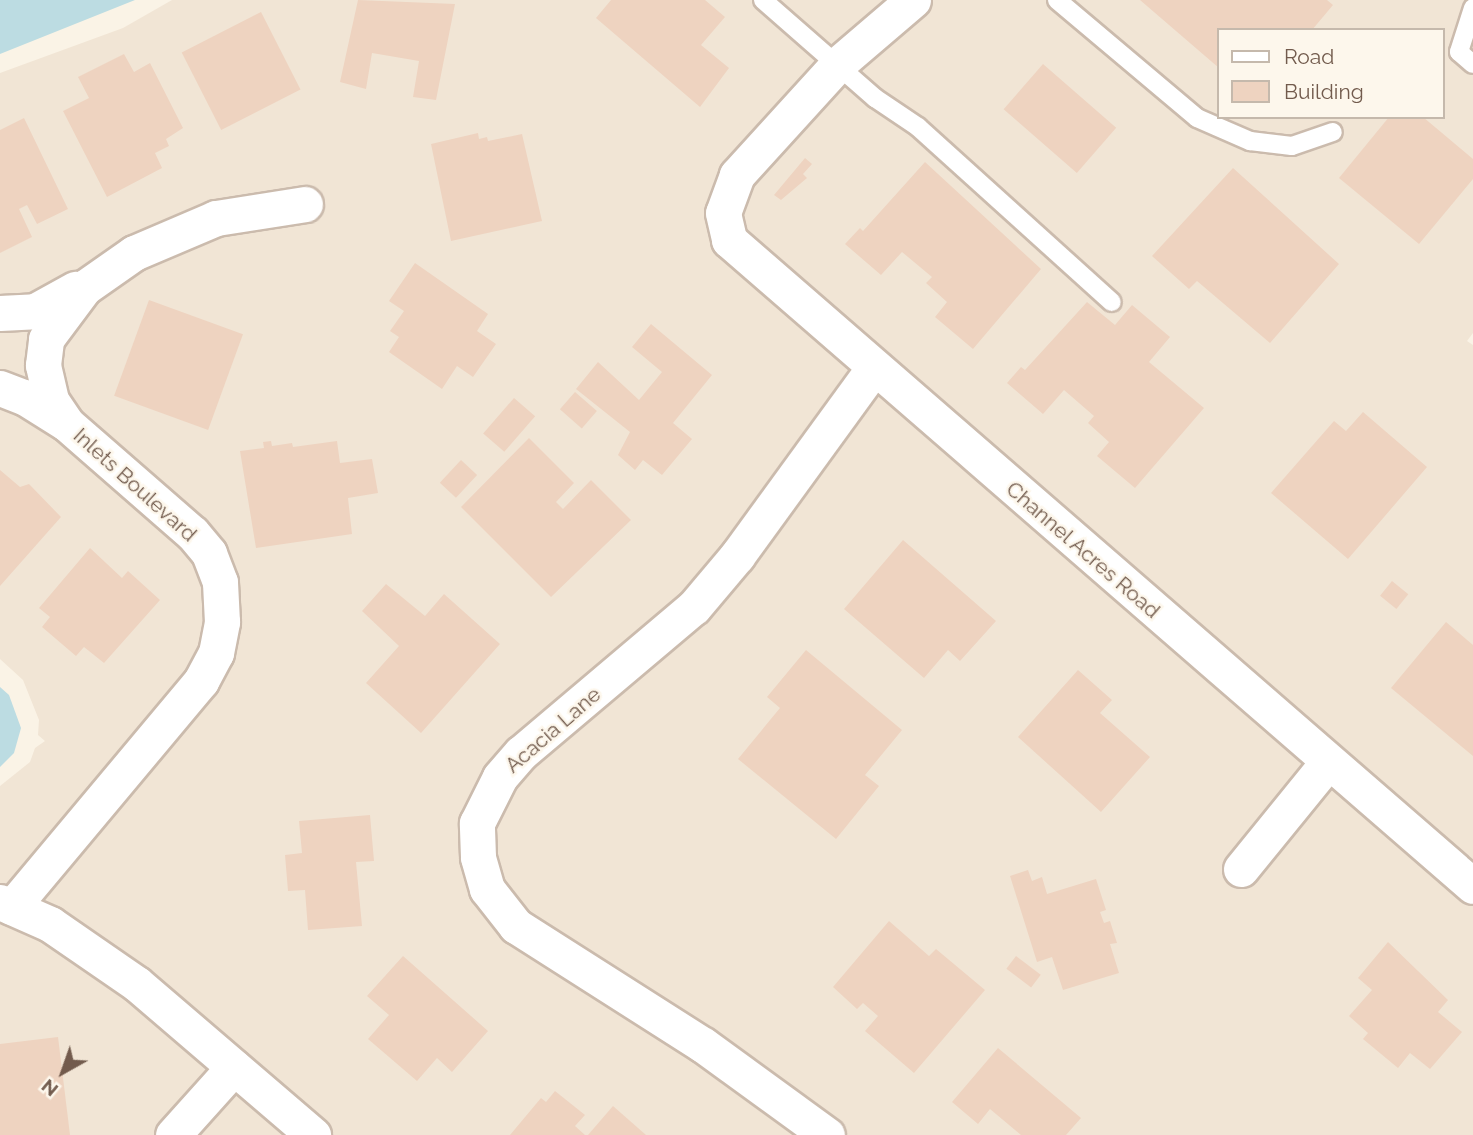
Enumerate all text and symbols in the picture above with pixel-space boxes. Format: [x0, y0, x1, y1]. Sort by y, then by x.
legend [1218, 28, 1445, 119]
text: Road [1284, 44, 1334, 69]
text: Building [1284, 79, 1364, 104]
street label: Inlets Boulevard [68, 423, 202, 547]
street label: Channel Acres Road [1001, 476, 1165, 624]
street label: Acacia Lane [500, 682, 606, 778]
north arrow [28, 1037, 98, 1107]
text: N [37, 1075, 62, 1101]

